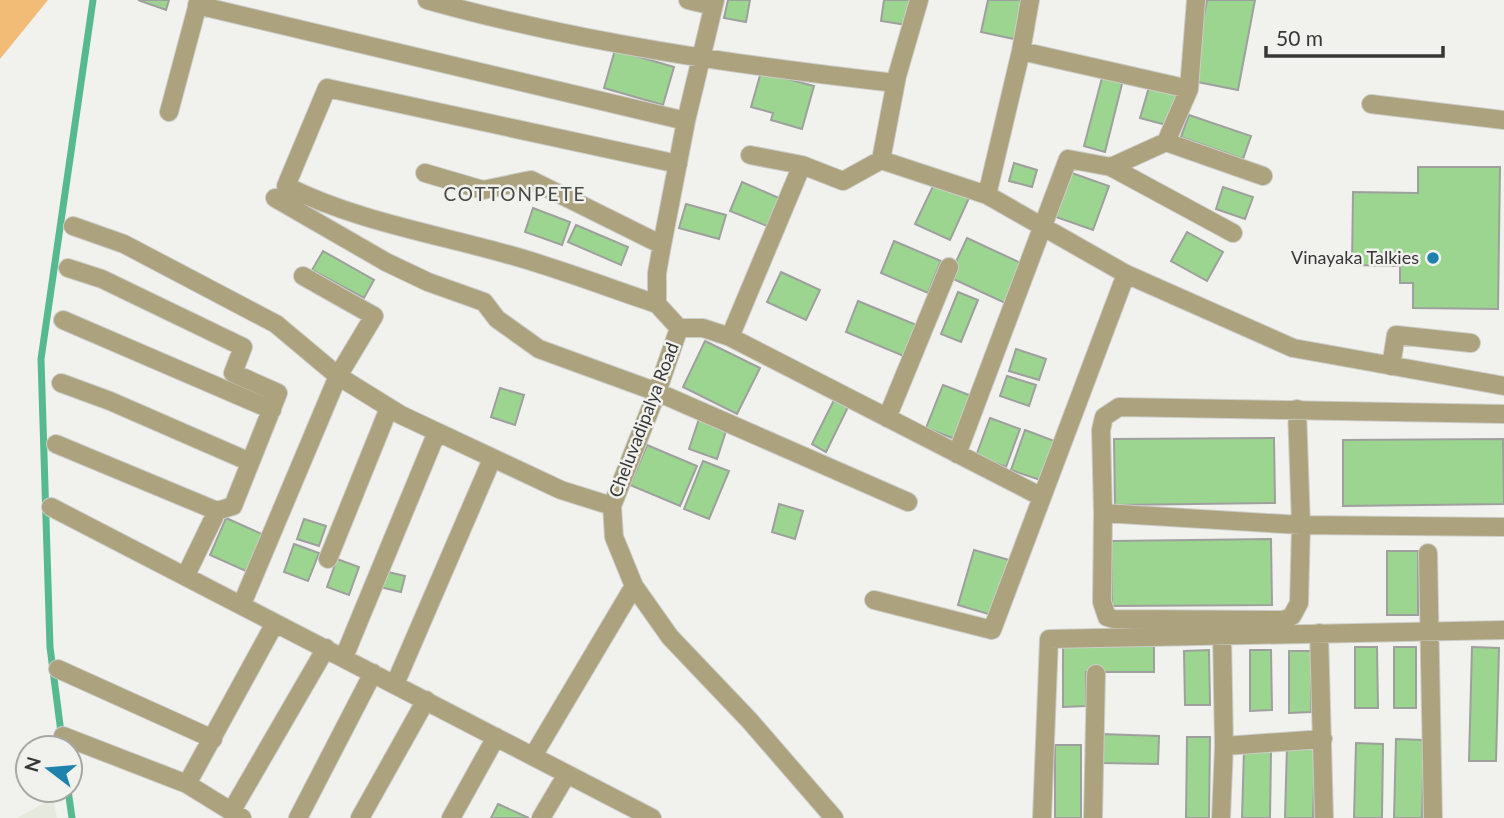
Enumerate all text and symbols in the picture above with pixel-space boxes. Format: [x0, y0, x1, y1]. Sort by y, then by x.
scale bar [1266, 14, 1443, 58]
text: 50 m [1276, 25, 1323, 50]
district label: COTTONPETE [443, 182, 587, 205]
place label: Vinayaka Talkies [1291, 246, 1419, 268]
marker: Vinayaka Talkies [1425, 250, 1441, 266]
street label: Cheluvadipalya Road [603, 339, 683, 500]
north arrow [14, 734, 84, 804]
text: N [19, 754, 45, 774]

